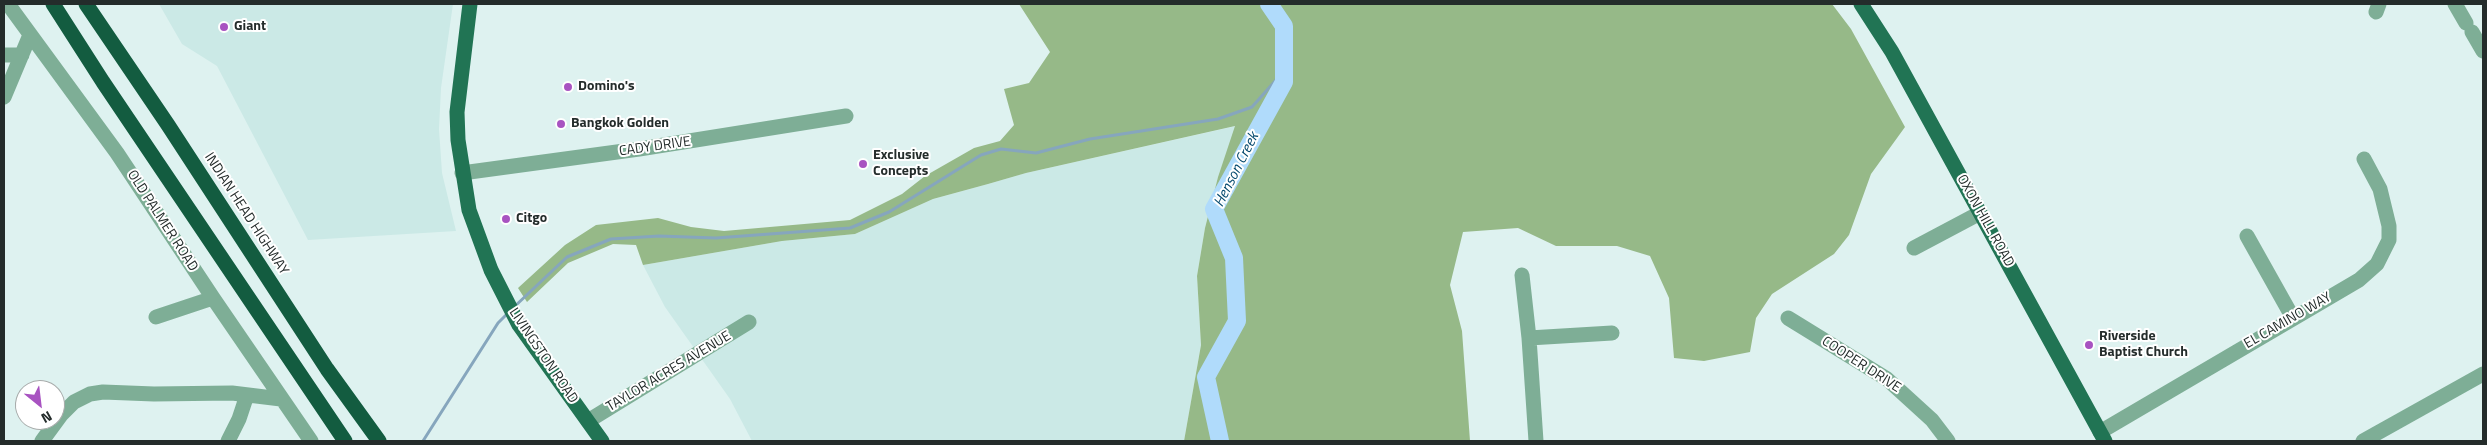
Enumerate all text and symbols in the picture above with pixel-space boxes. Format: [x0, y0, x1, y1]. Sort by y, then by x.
place label: Giant [234, 19, 266, 35]
marker: Giant [218, 21, 230, 33]
place label: Domino's [578, 79, 635, 95]
marker: Domino's [562, 81, 574, 93]
place label: Bangkok Golden [571, 116, 669, 132]
marker: Bangkok Golden [555, 118, 567, 130]
water label: Henson Creek [1211, 130, 1263, 210]
street label: CADY DRIVE [618, 134, 692, 160]
place label: Exclusive Concepts [873, 148, 929, 180]
street label: INDIAN HEAD HIGHWAY [200, 150, 292, 278]
marker: Exclusive Concepts [857, 158, 869, 170]
street label: OLD PALMER ROAD [123, 167, 201, 275]
street label: OXON HILL ROAD [1953, 172, 2017, 270]
place label: Citgo [516, 211, 547, 227]
marker: Citgo [500, 213, 512, 225]
street label: EL CAMINO WAY [2241, 289, 2335, 353]
street label: LIVINGSTON ROAD [505, 305, 581, 407]
street label: TAYLOR ACRES AVENUE [604, 328, 734, 416]
place label: Riverside Baptist Church [2099, 329, 2188, 362]
street label: COOPER DRIVE [1818, 333, 1904, 397]
marker: Riverside Baptist Church [2083, 339, 2095, 351]
north arrow [15, 380, 65, 430]
text: N [38, 406, 56, 429]

